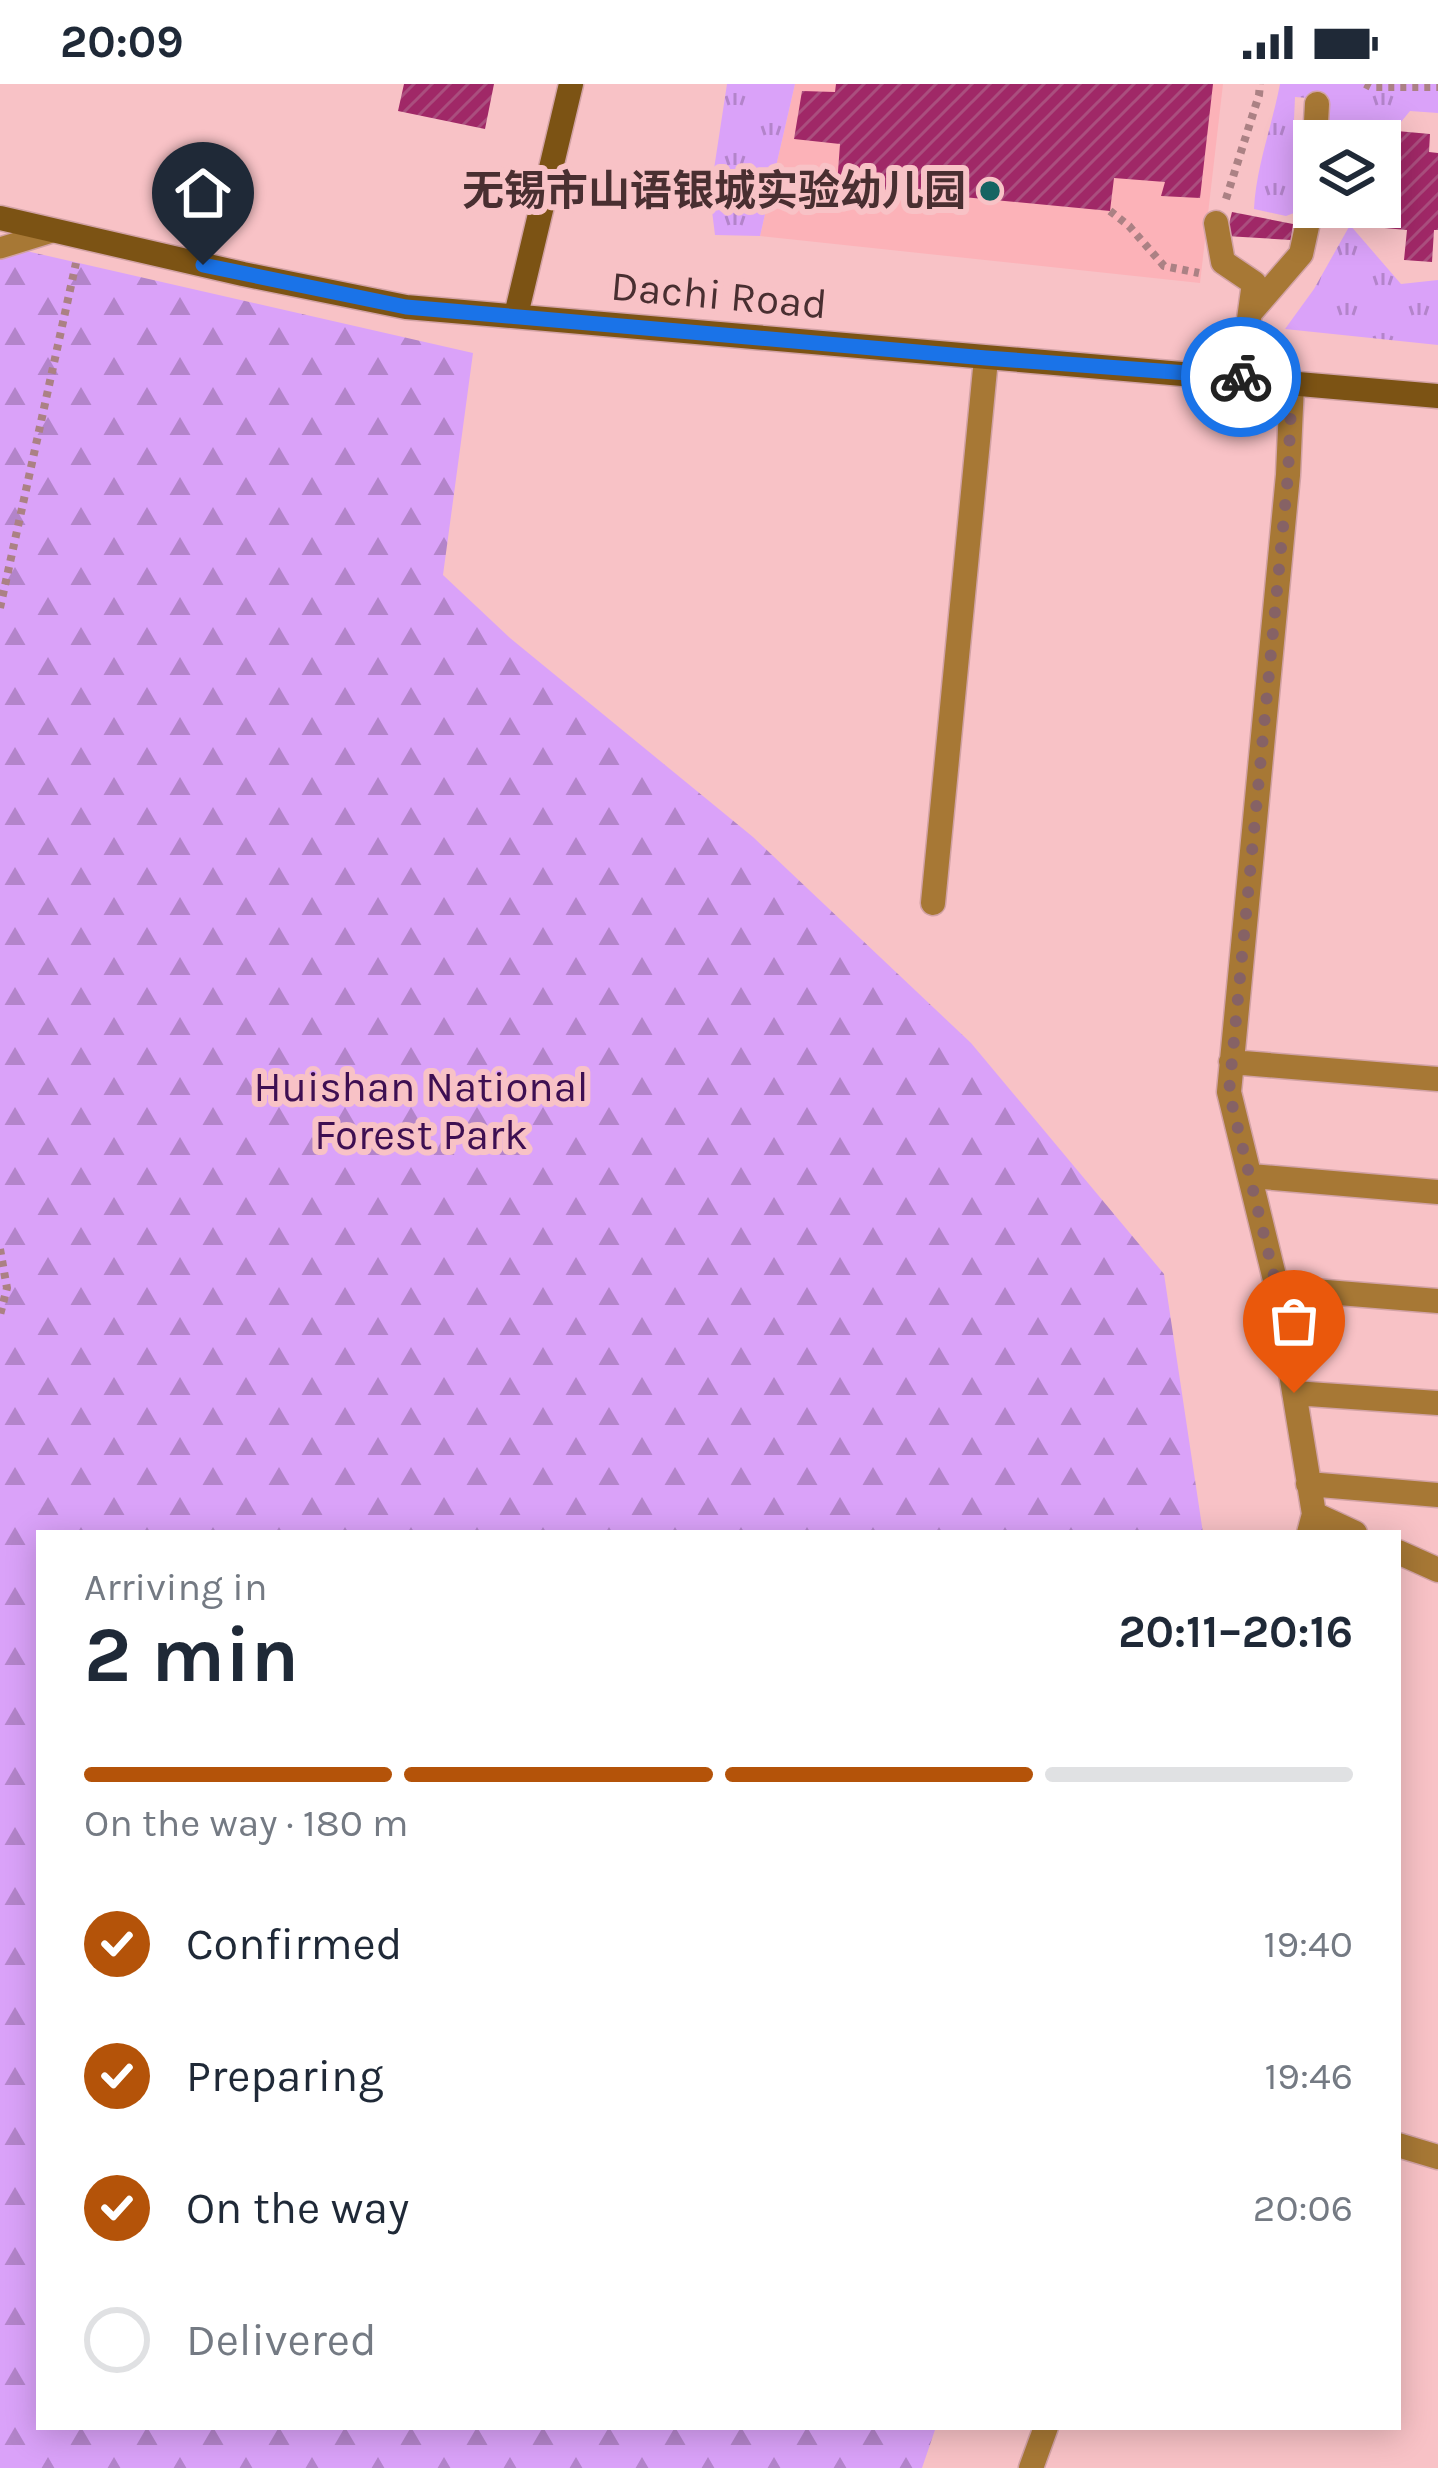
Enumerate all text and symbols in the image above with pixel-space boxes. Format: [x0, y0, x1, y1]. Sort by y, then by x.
text: 20:09 [60, 16, 184, 68]
map controls [1293, 120, 1401, 228]
button: layers [1293, 120, 1401, 228]
pin [152, 142, 254, 265]
icon: home [170, 160, 236, 226]
place label: 无锡市山语银城实验幼儿园 [462, 166, 966, 216]
marker: 无锡市山语银城实验幼儿园 [977, 178, 1003, 204]
street label: Dachi Road [609, 261, 829, 329]
courier [1181, 317, 1301, 437]
icon: bike [1208, 344, 1274, 410]
park label: Huishan National Forest Park [253, 1062, 589, 1160]
pin [1243, 1270, 1345, 1393]
icon: bag [1261, 1288, 1327, 1354]
text: Arriving in [84, 1564, 267, 1610]
text: 20:11–20:16 [1118, 1606, 1353, 1658]
text: 2 min [84, 1609, 299, 1701]
text: On the way · 180 m [84, 1800, 409, 1846]
icon: check [84, 1911, 150, 1977]
text: Confirmed [186, 1918, 402, 1970]
text: 19:40 [1264, 1921, 1353, 1967]
icon: check [84, 2043, 150, 2109]
text: Preparing [186, 2050, 384, 2102]
text: 19:46 [1264, 2053, 1353, 2099]
icon: check [84, 2175, 150, 2241]
text: On the way [186, 2182, 409, 2234]
text: 20:06 [1253, 2185, 1353, 2231]
text: Delivered [186, 2314, 377, 2366]

